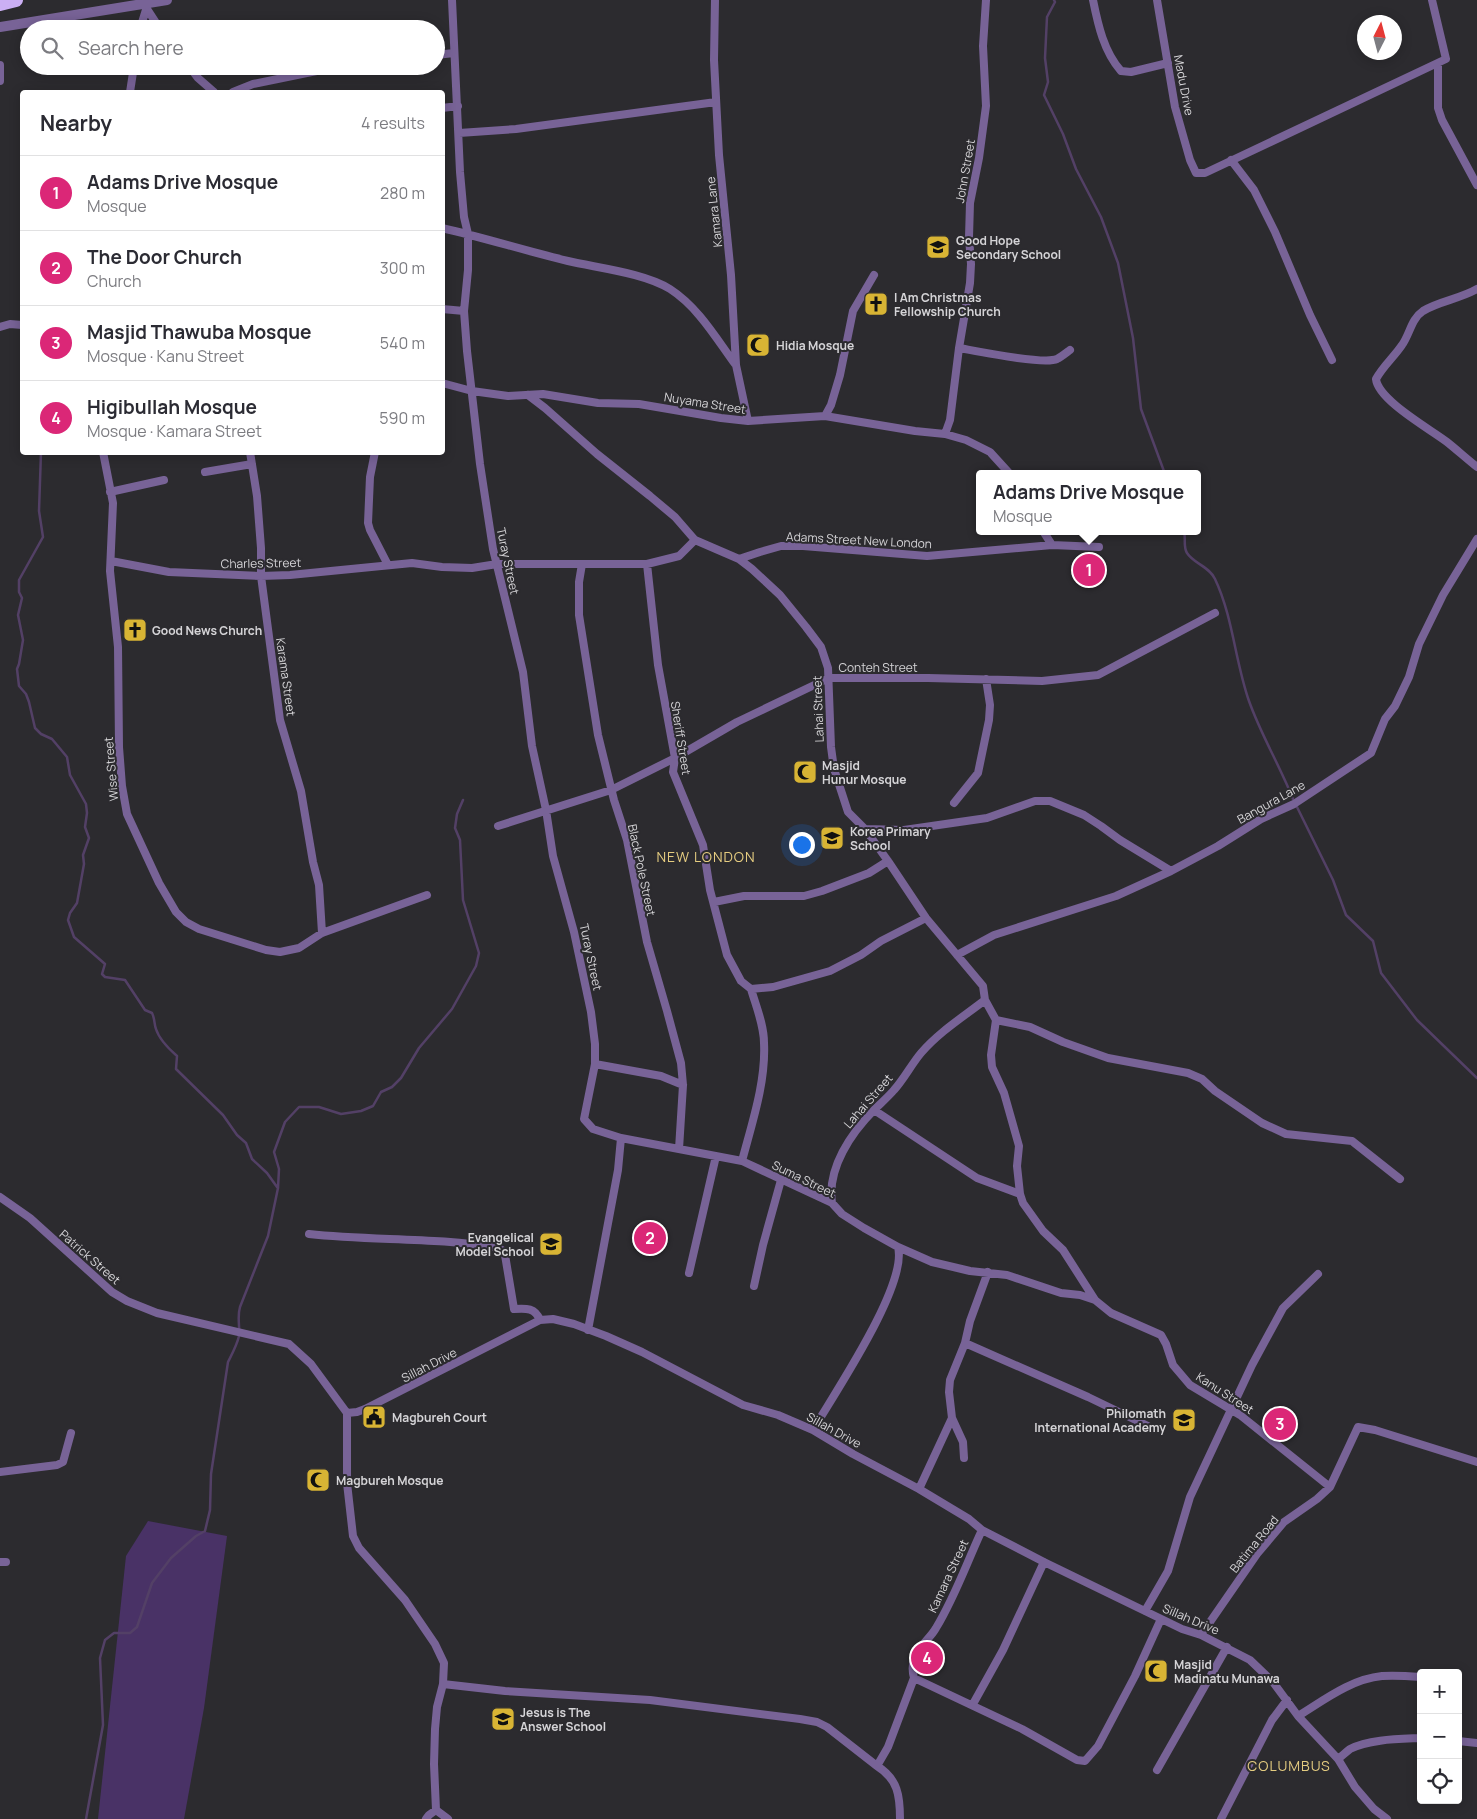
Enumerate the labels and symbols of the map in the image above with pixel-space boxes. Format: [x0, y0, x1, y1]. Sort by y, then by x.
north arrow [1357, 15, 1402, 60]
street label: Madu Drive [1170, 53, 1198, 117]
street label: John Street [951, 138, 979, 204]
street label: Kamara Lane [702, 176, 726, 248]
place label: Good Hope Secondary School [956, 232, 1061, 263]
school or university icon: Good Hope Secondary School [925, 234, 951, 260]
place label: I Am Christmas Fellowship Church [894, 289, 1001, 320]
church icon: I Am Christmas Fellowship Church [863, 291, 889, 317]
mosque icon: Hidia Mosque [745, 332, 771, 358]
place label: Hidia Mosque [776, 337, 854, 354]
street label: Nuyama Street [663, 388, 747, 418]
street label: Turay Street [493, 526, 523, 596]
street label: Adams Street New London [786, 528, 932, 552]
pin: 1 [1073, 551, 1105, 589]
street label: Charles Street [221, 554, 302, 572]
church icon: Good News Church [122, 617, 148, 643]
place label: Good News Church [152, 622, 262, 639]
street label: Karama Street [272, 637, 300, 718]
street label: Conteh Street [838, 659, 918, 676]
street label: Lahai Street [808, 675, 828, 743]
street label: Sheriff Street [667, 700, 695, 776]
street label: Wise Street [100, 736, 122, 802]
place label: Masjid Hunur Mosque [822, 757, 907, 788]
mosque icon: Masjid Hunur Mosque [792, 759, 818, 785]
street label: Bangura Lane [1234, 776, 1308, 828]
street label: Black Pole Street [624, 822, 660, 918]
place label: Korea Primary School [850, 823, 931, 854]
school or university icon: Korea Primary School [819, 825, 845, 851]
your location [789, 832, 815, 858]
district label: NEW LONDON [656, 847, 756, 866]
street label: Turay Street [576, 922, 606, 992]
street label: Lahai Street [840, 1070, 897, 1132]
street label: Suma Street [769, 1156, 839, 1202]
pin: 2 [634, 1219, 666, 1257]
street label: Patrick Street [56, 1226, 124, 1288]
place label: Evangelical Model School [455, 1229, 534, 1260]
school or university icon: Evangelical Model School [538, 1231, 564, 1257]
street label: Sillah Drive [398, 1344, 460, 1386]
street label: Kanu Street [1193, 1368, 1257, 1418]
public building icon: Magbureh Court [361, 1404, 387, 1430]
place label: Philomath International Academy [1034, 1405, 1166, 1436]
pin: 3 [1264, 1405, 1296, 1443]
school or university icon: Philomath International Academy [1171, 1407, 1197, 1433]
street label: Sillah Drive [804, 1408, 864, 1452]
place label: Magbureh Court [392, 1409, 487, 1426]
mosque icon: Magbureh Mosque [305, 1467, 331, 1493]
place label: Magbureh Mosque [336, 1472, 443, 1489]
street label: Batima Road [1226, 1512, 1282, 1576]
street label: Kamara Street [924, 1536, 972, 1615]
street label: Sillah Drive [1160, 1599, 1222, 1639]
pin: 4 [911, 1639, 943, 1677]
place label: Masjid Madinatu Munawa [1174, 1656, 1280, 1687]
mosque icon: Masjid Madinatu Munawa [1143, 1658, 1169, 1684]
place label: Jesus is The Answer School [520, 1704, 606, 1735]
school or university icon: Jesus is The Answer School [490, 1706, 516, 1732]
district label: COLUMBUS [1247, 1756, 1331, 1775]

